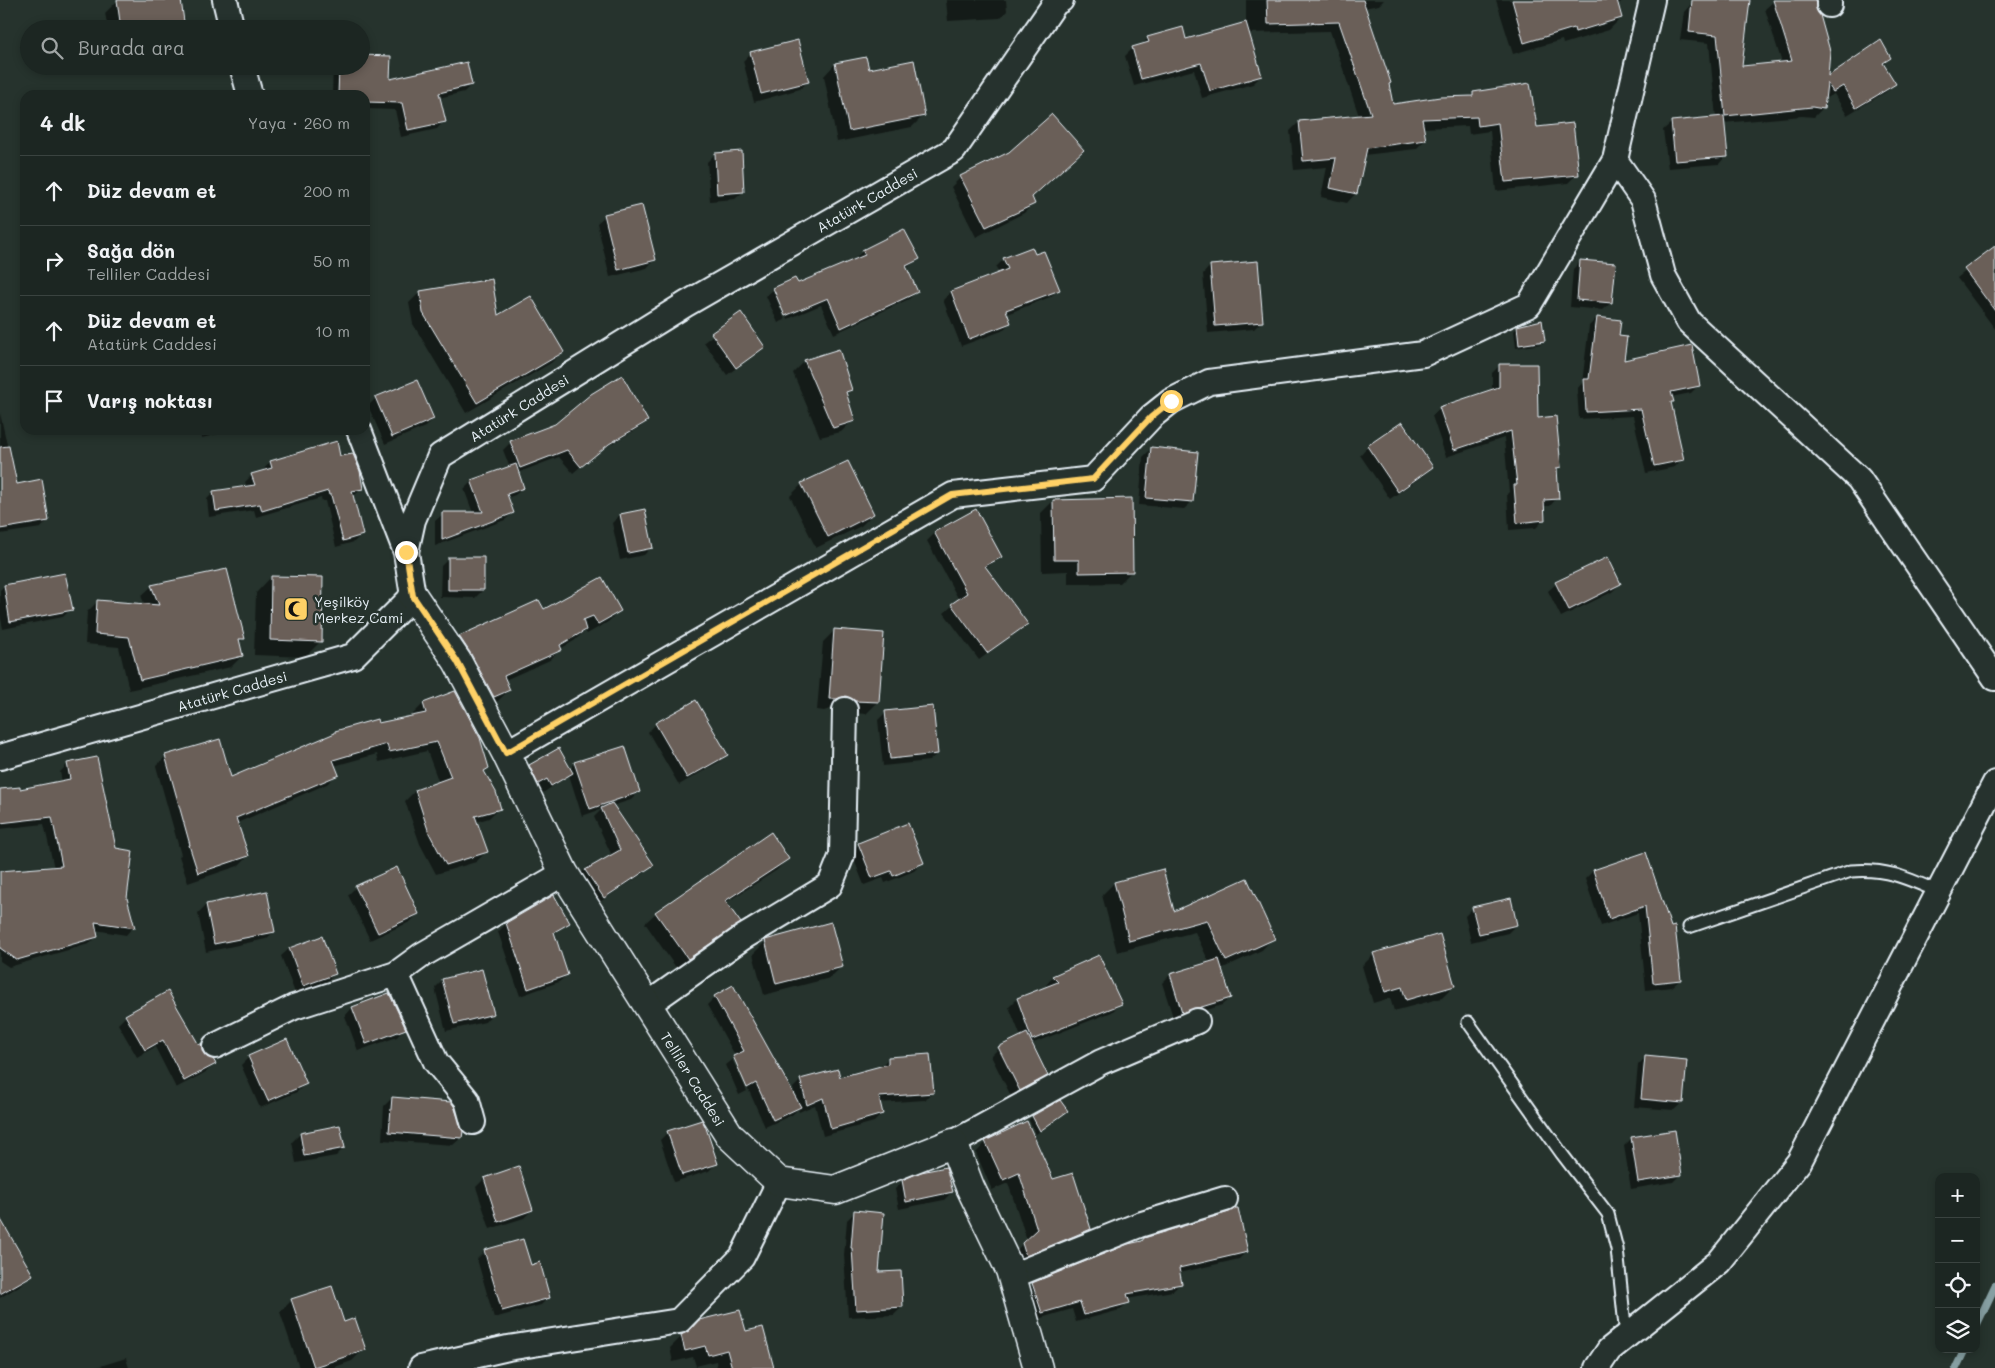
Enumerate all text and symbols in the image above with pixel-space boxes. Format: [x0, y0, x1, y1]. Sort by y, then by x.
search box [20, 20, 370, 75]
icon: search [38, 34, 66, 62]
text: Burada ara [78, 35, 185, 60]
text: 4 dk [40, 109, 86, 136]
text: Yaya · 260 m [248, 112, 350, 133]
street label: Atatürk Caddesi [813, 163, 921, 237]
icon: ahead [40, 177, 68, 205]
text: Düz devam et [87, 178, 216, 203]
text: 200 m [303, 180, 350, 201]
text: Sağa dön [87, 238, 175, 263]
icon: right [40, 247, 68, 275]
text: 50 m [313, 250, 350, 271]
text: Telliler Caddesi [87, 263, 210, 284]
text: Düz devam et [87, 308, 216, 333]
icon: ahead [40, 317, 68, 345]
text: 10 m [315, 320, 350, 341]
text: Atatürk Caddesi [87, 333, 217, 354]
street label: Atatürk Caddesi [466, 370, 572, 446]
icon: arrive [40, 387, 68, 415]
text: Varış noktası [87, 388, 213, 413]
route start [1160, 390, 1183, 413]
route end [395, 541, 418, 564]
place label: Yeşilköy Merkez Cami [314, 592, 403, 627]
mosque icon: Yeşilköy Merkez Cami [283, 596, 309, 622]
street label: Atatürk Caddesi [175, 666, 289, 716]
street label: Telliler Caddesi [656, 1028, 730, 1130]
map controls [1935, 1173, 1980, 1353]
button: + [1935, 1173, 1980, 1218]
button: − [1935, 1218, 1980, 1263]
button: locate [1935, 1263, 1980, 1308]
button: layers [1935, 1308, 1980, 1353]

